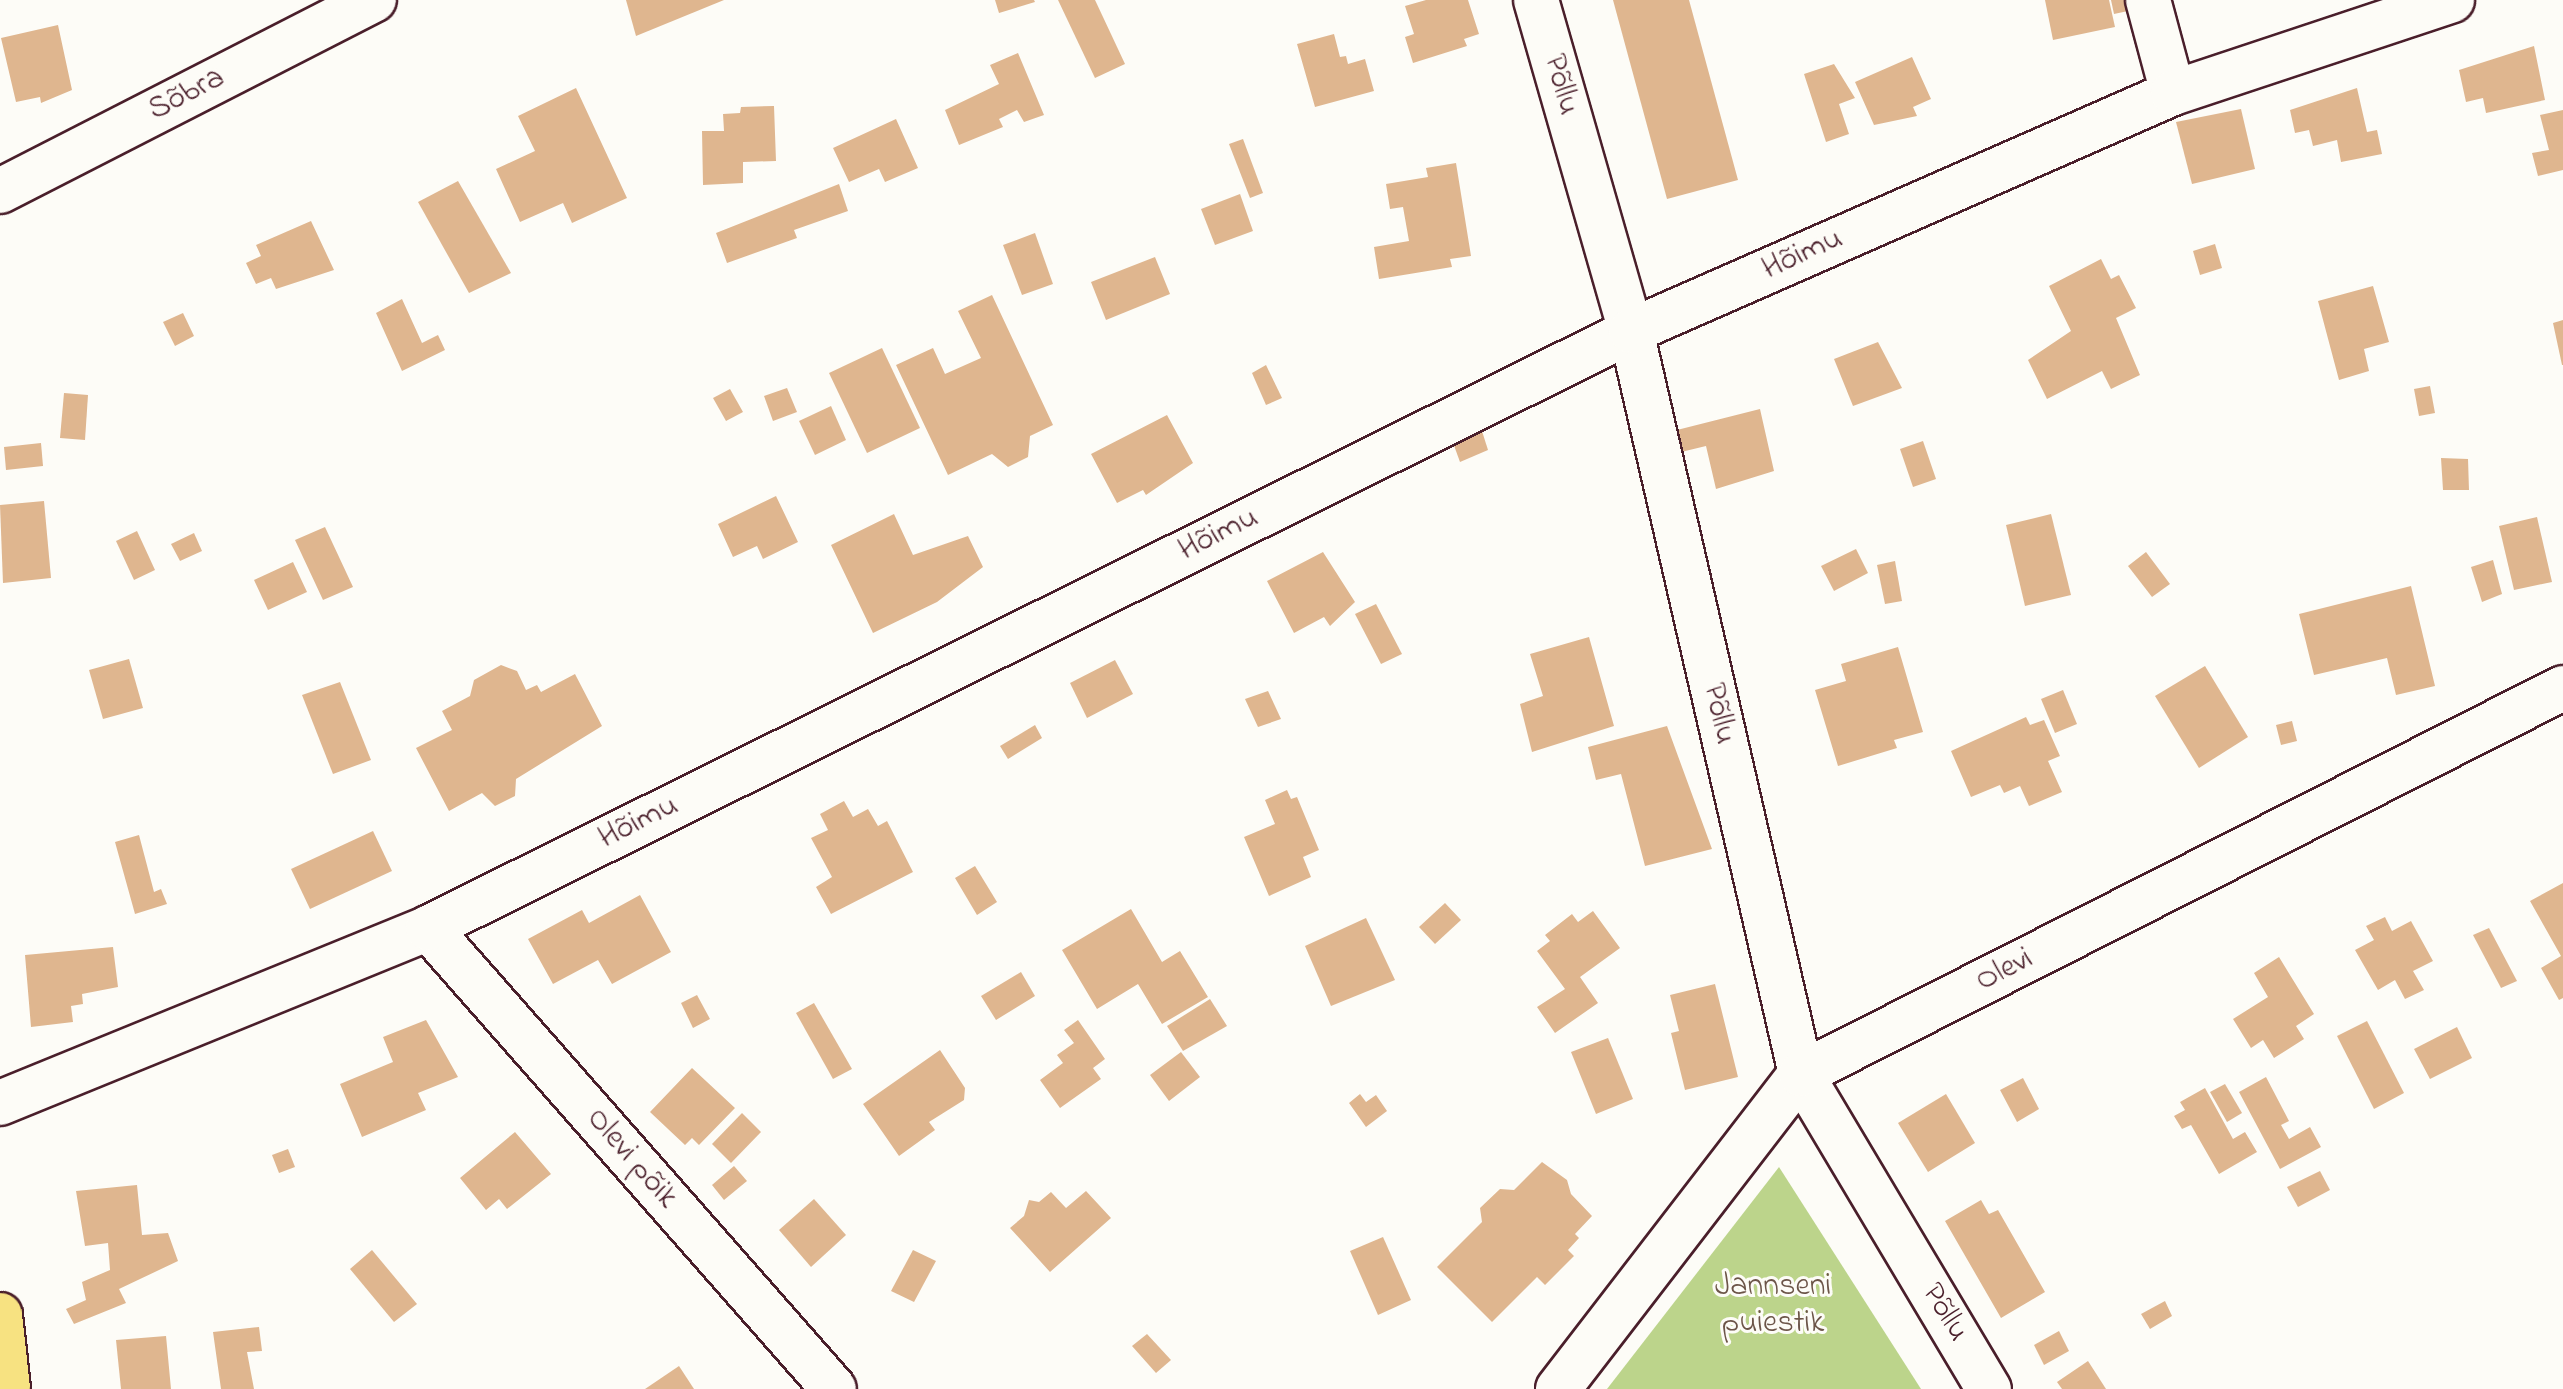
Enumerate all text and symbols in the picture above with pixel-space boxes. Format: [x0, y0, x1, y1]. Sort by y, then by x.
street label: Põllu [1533, 50, 1587, 120]
street label: Sõbra [143, 60, 231, 130]
street label: Hõimu [1757, 220, 1849, 290]
street label: Hõimu [1173, 499, 1265, 571]
street label: Põllu [1692, 680, 1744, 748]
street label: Hõimu [593, 787, 685, 859]
street label: Olevi [1970, 941, 2040, 1001]
street label: Olevi põik [577, 1101, 685, 1217]
park label: Jannseni puiestik [1715, 1269, 1831, 1344]
street label: Põllu [1912, 1277, 1976, 1349]

